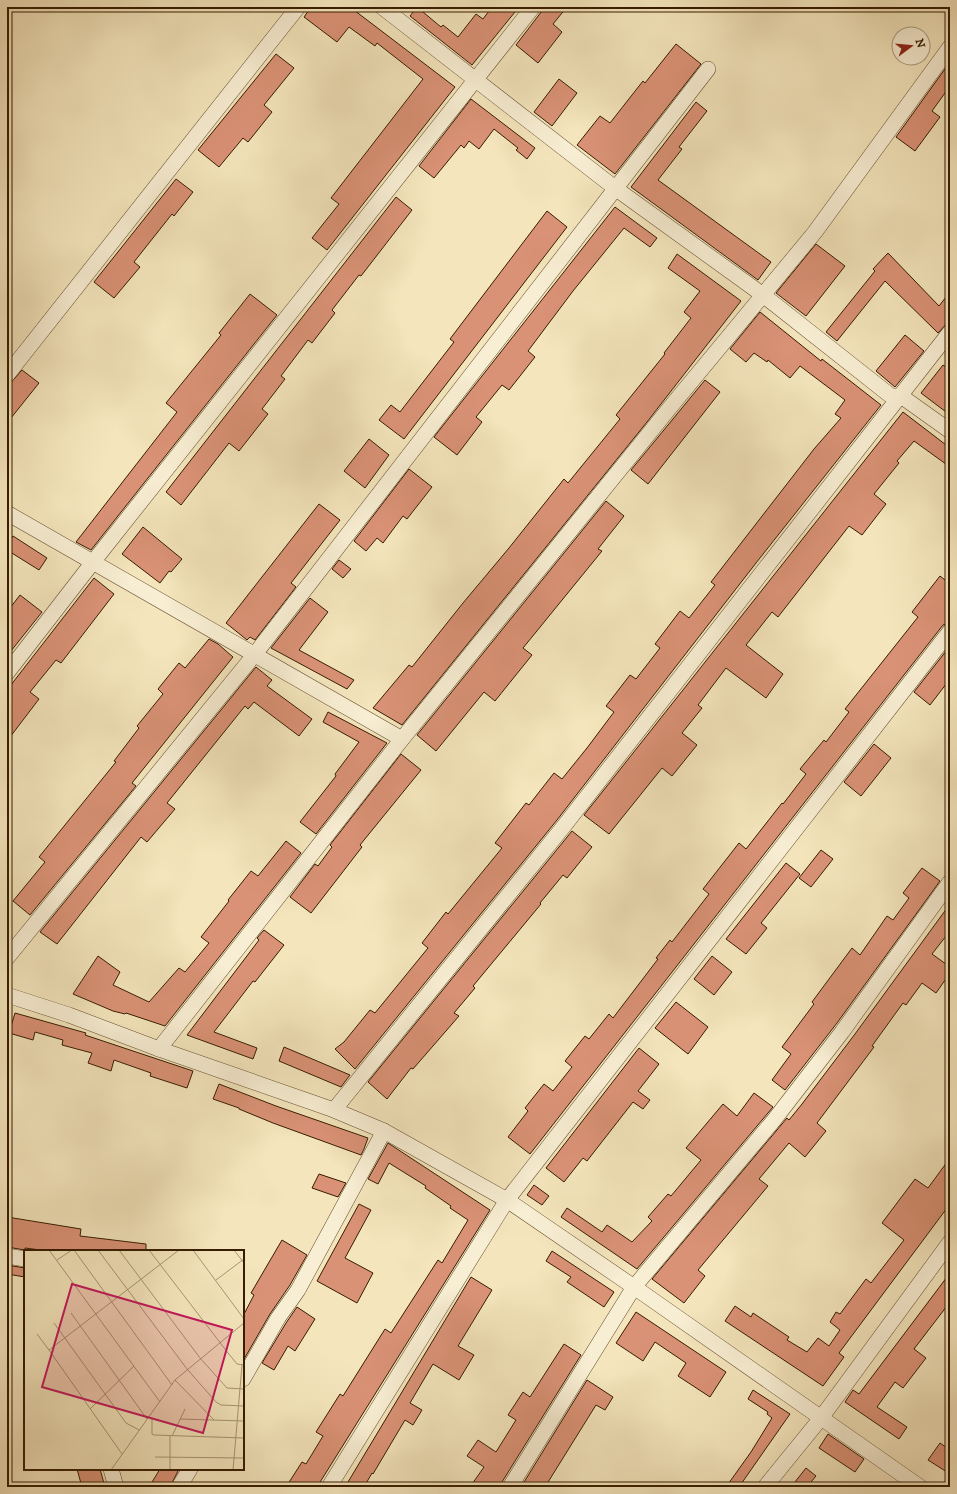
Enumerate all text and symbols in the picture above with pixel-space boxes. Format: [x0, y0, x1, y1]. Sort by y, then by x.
north arrow [891, 26, 931, 66]
text: N [912, 37, 928, 50]
inset map [24, 1250, 244, 1470]

